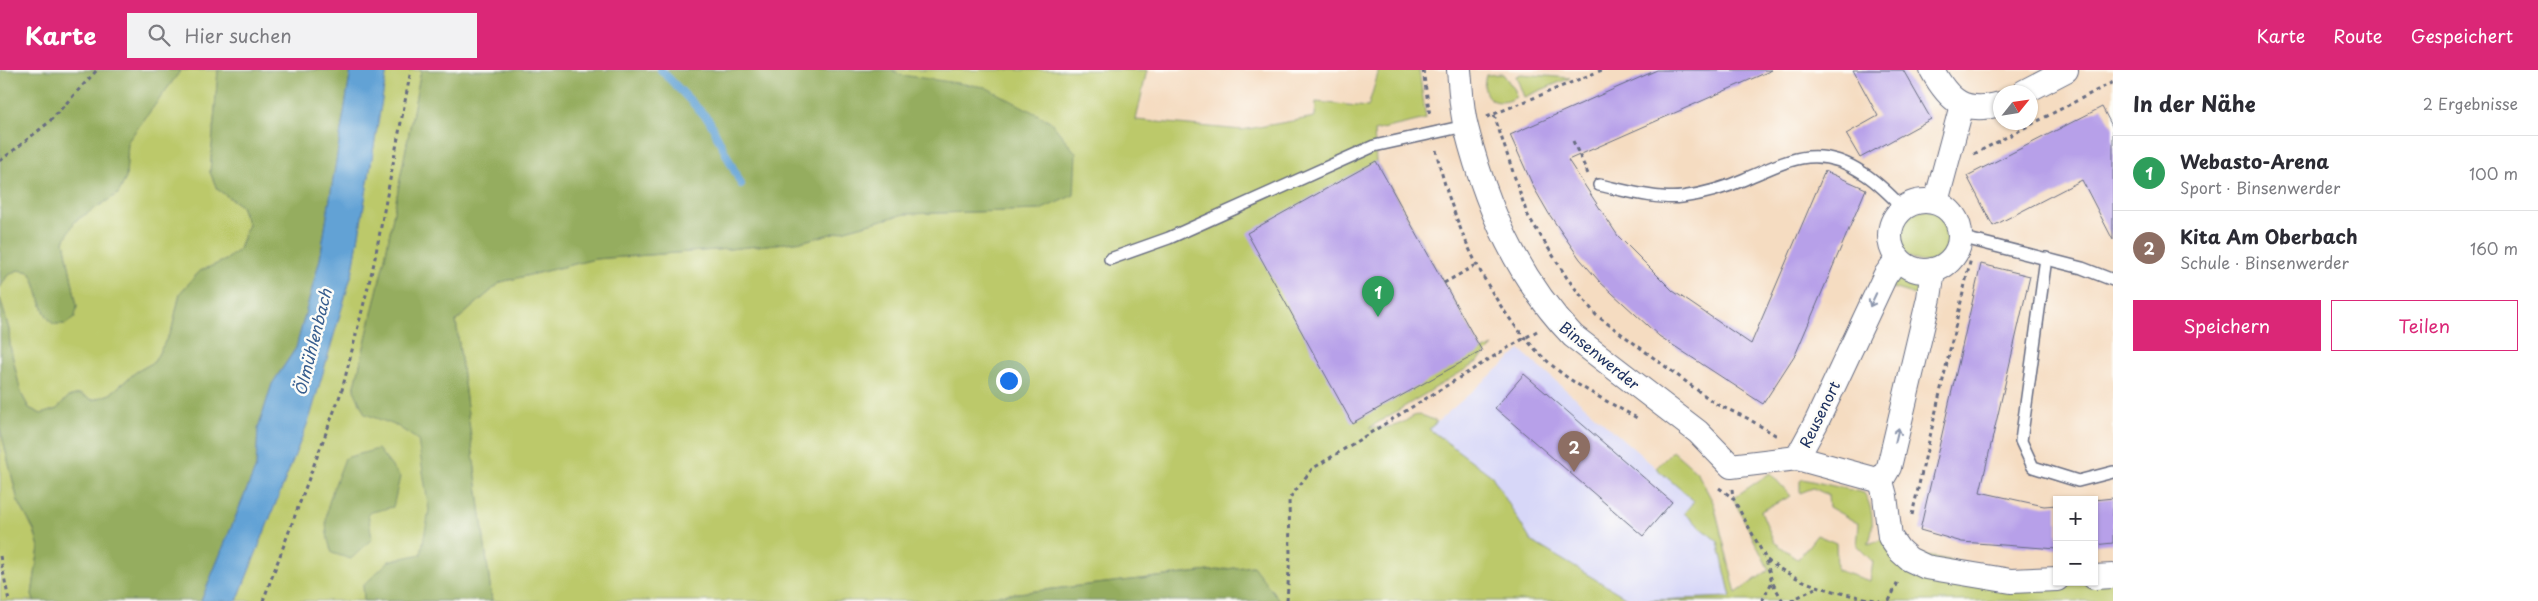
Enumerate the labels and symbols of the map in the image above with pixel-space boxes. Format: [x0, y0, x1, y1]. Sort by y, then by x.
north arrow [1993, 85, 2038, 130]
pin: 1 [1362, 276, 1394, 317]
water label: Ölmühlenbach [287, 285, 337, 398]
one-way arrow [1868, 292, 1878, 307]
street label: Binsenwerder [1555, 315, 1645, 395]
your location [996, 368, 1022, 394]
street label: Reusenort [1793, 377, 1845, 451]
one-way arrow [1893, 428, 1902, 444]
pin: 2 [1558, 431, 1590, 472]

